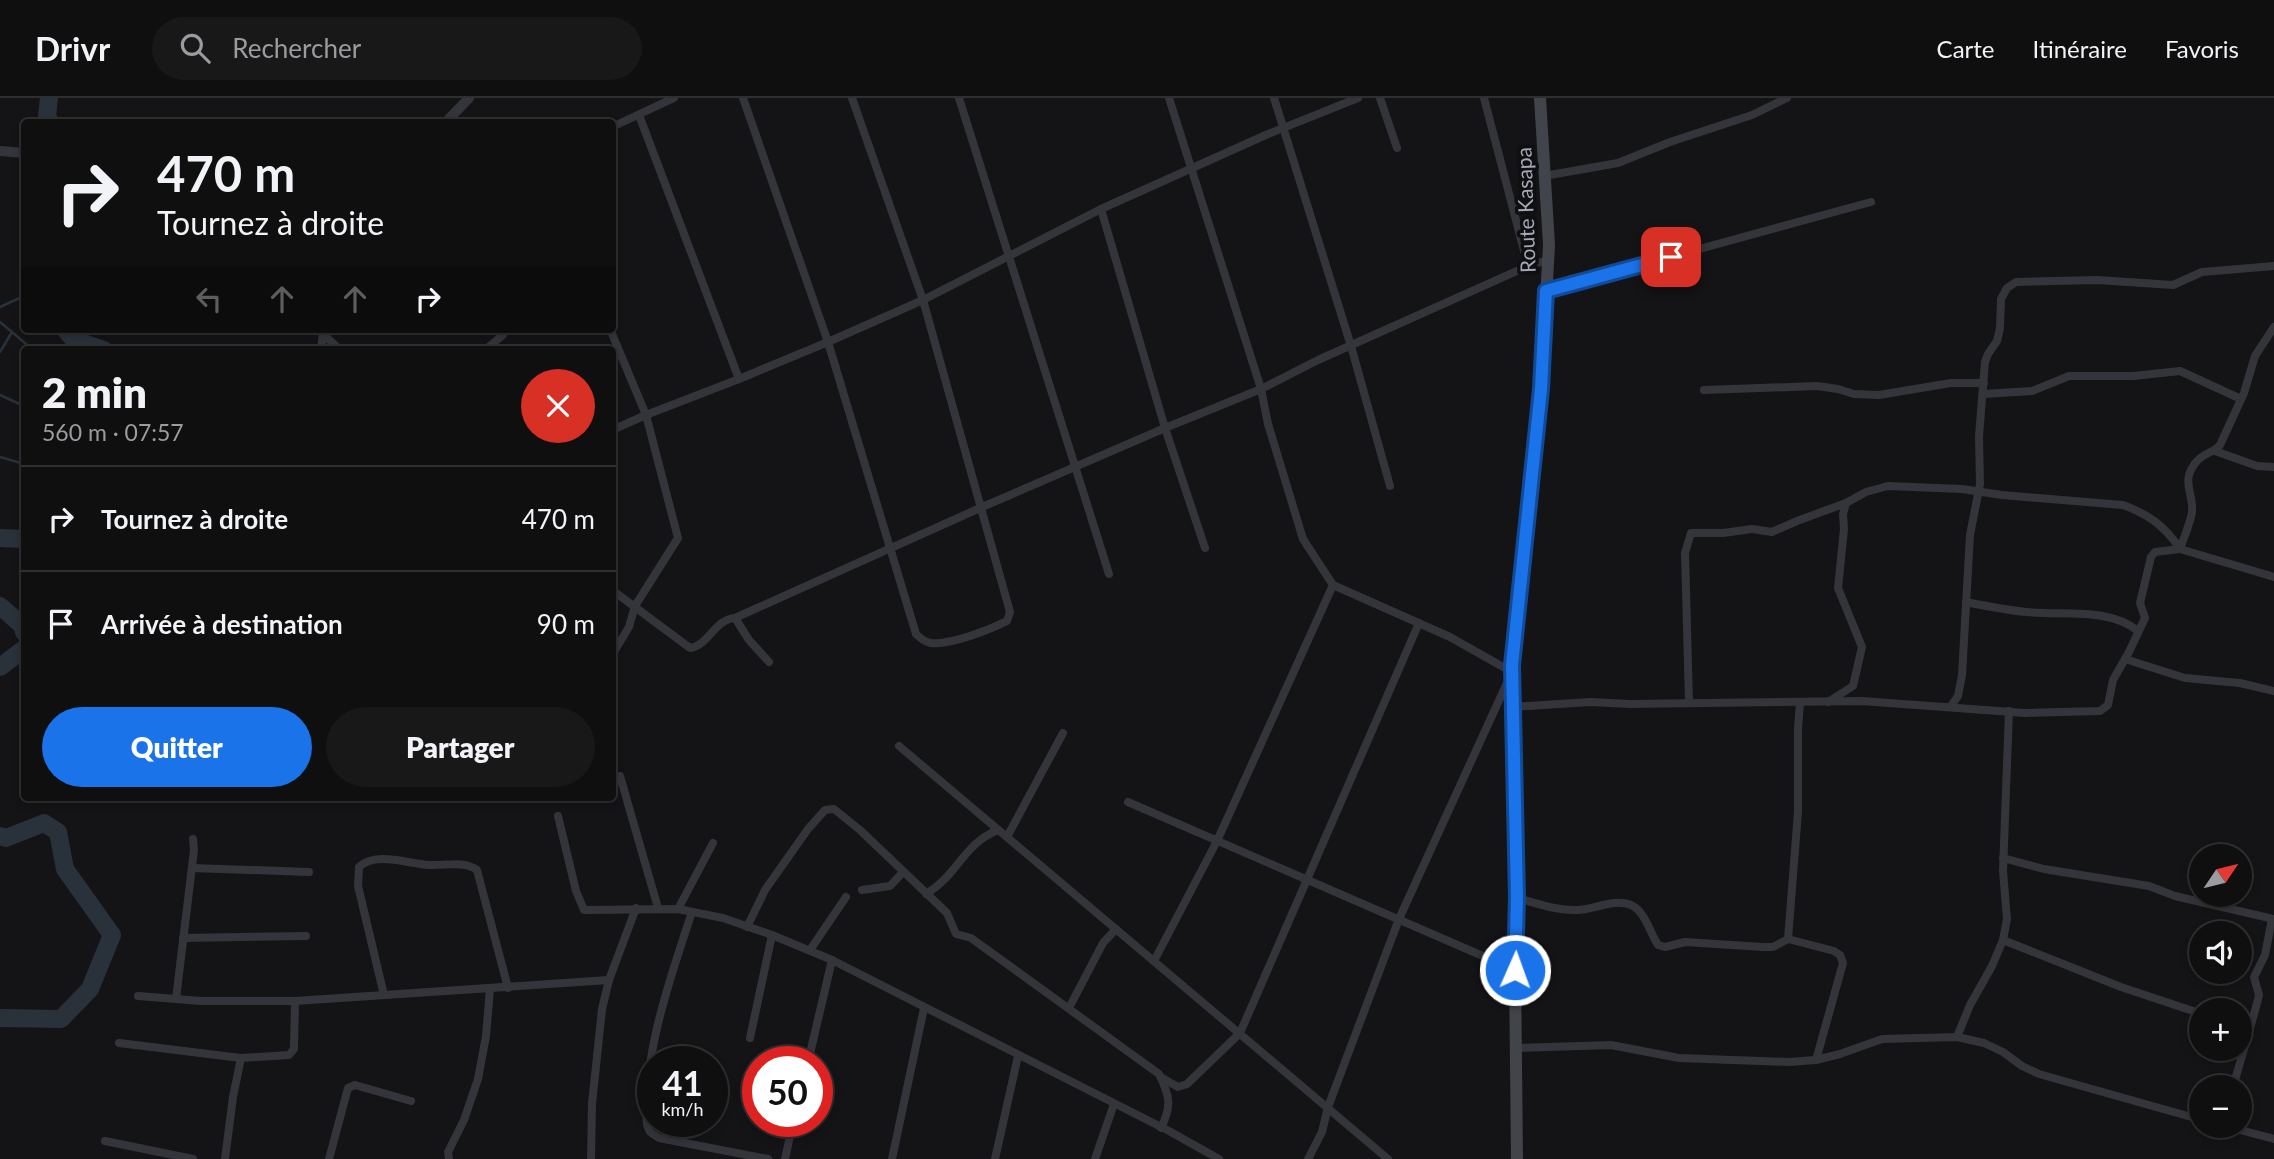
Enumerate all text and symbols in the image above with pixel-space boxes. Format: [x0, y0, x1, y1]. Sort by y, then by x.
search box [152, 17, 642, 80]
text: Drivr [35, 28, 110, 68]
icon: search [176, 29, 214, 67]
text: Rechercher [232, 32, 361, 64]
text: Carte [1937, 34, 1995, 63]
text: Itinéraire [2033, 34, 2127, 63]
text: Favoris [2165, 34, 2239, 63]
text: 470 m [157, 144, 295, 202]
icon: right [42, 147, 133, 238]
street label: Route Kasapa [1510, 147, 1540, 273]
text: Tournez à droite [157, 203, 384, 242]
pin [1641, 227, 1701, 287]
icon: arrive [1652, 238, 1690, 276]
icon: left [190, 280, 228, 318]
icon: ahead [263, 280, 301, 318]
icon: ahead [336, 280, 374, 318]
icon: right [409, 280, 447, 318]
text: 2 min [42, 367, 147, 417]
button: close [521, 369, 595, 443]
text: 560 m · 07:57 [42, 418, 184, 446]
icon: right [42, 500, 80, 538]
text: Tournez à droite [101, 503, 288, 535]
text: 470 m [522, 503, 595, 535]
icon: arrive [42, 605, 80, 643]
text: Arrivée à destination [101, 608, 343, 640]
text: 90 m [537, 608, 595, 640]
button: Quitter [42, 707, 312, 787]
button: Partager [326, 707, 595, 787]
north arrow [2189, 844, 2252, 906]
map controls [2189, 844, 2252, 1138]
button: sound [2189, 921, 2252, 984]
position arrow [1478, 933, 1552, 1007]
button: + [2189, 998, 2252, 1061]
speed limit sign: 50 [742, 1046, 833, 1137]
text: 41 [662, 1061, 703, 1103]
button: − [2189, 1075, 2252, 1138]
text: km/h [661, 1098, 704, 1120]

